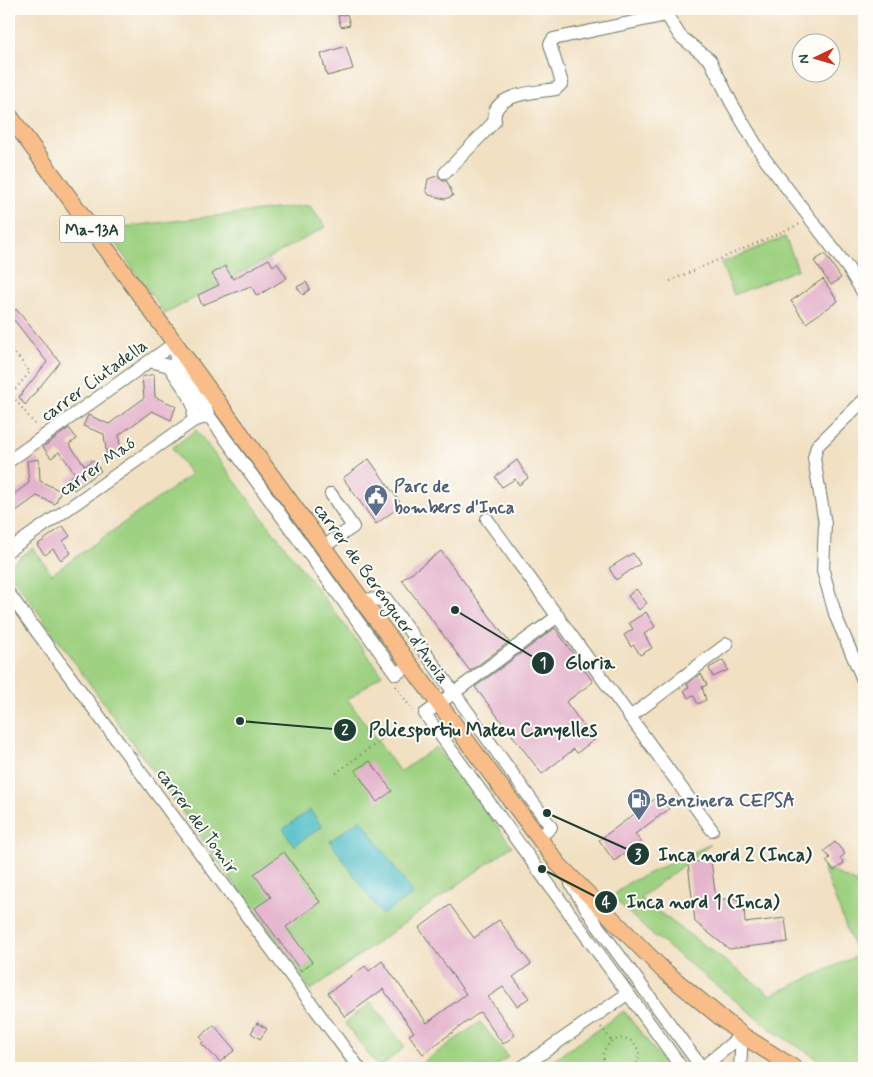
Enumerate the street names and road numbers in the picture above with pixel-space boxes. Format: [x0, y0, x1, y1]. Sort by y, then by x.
road number: Ma-13A [59, 215, 124, 242]
street label: carrer Ciutadella [36, 334, 153, 428]
street label: carrer Maó [55, 432, 141, 502]
street label: carrer de Berenguer d'Anoia [307, 499, 455, 689]
street label: carrer del Tomir [151, 764, 244, 880]

